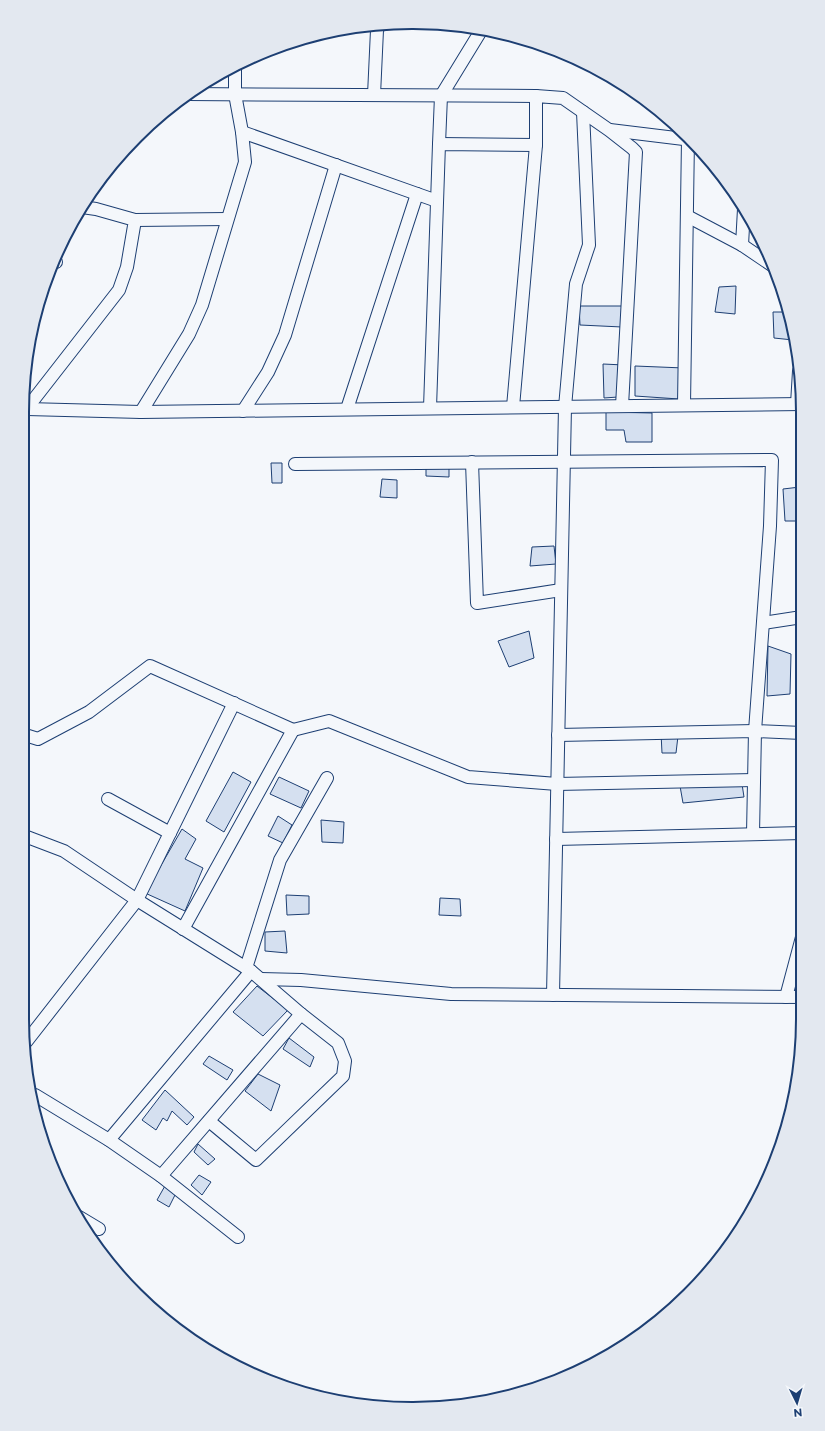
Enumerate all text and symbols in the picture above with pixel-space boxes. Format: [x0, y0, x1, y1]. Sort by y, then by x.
north arrow [777, 1383, 817, 1423]
text: N [793, 1406, 803, 1420]

